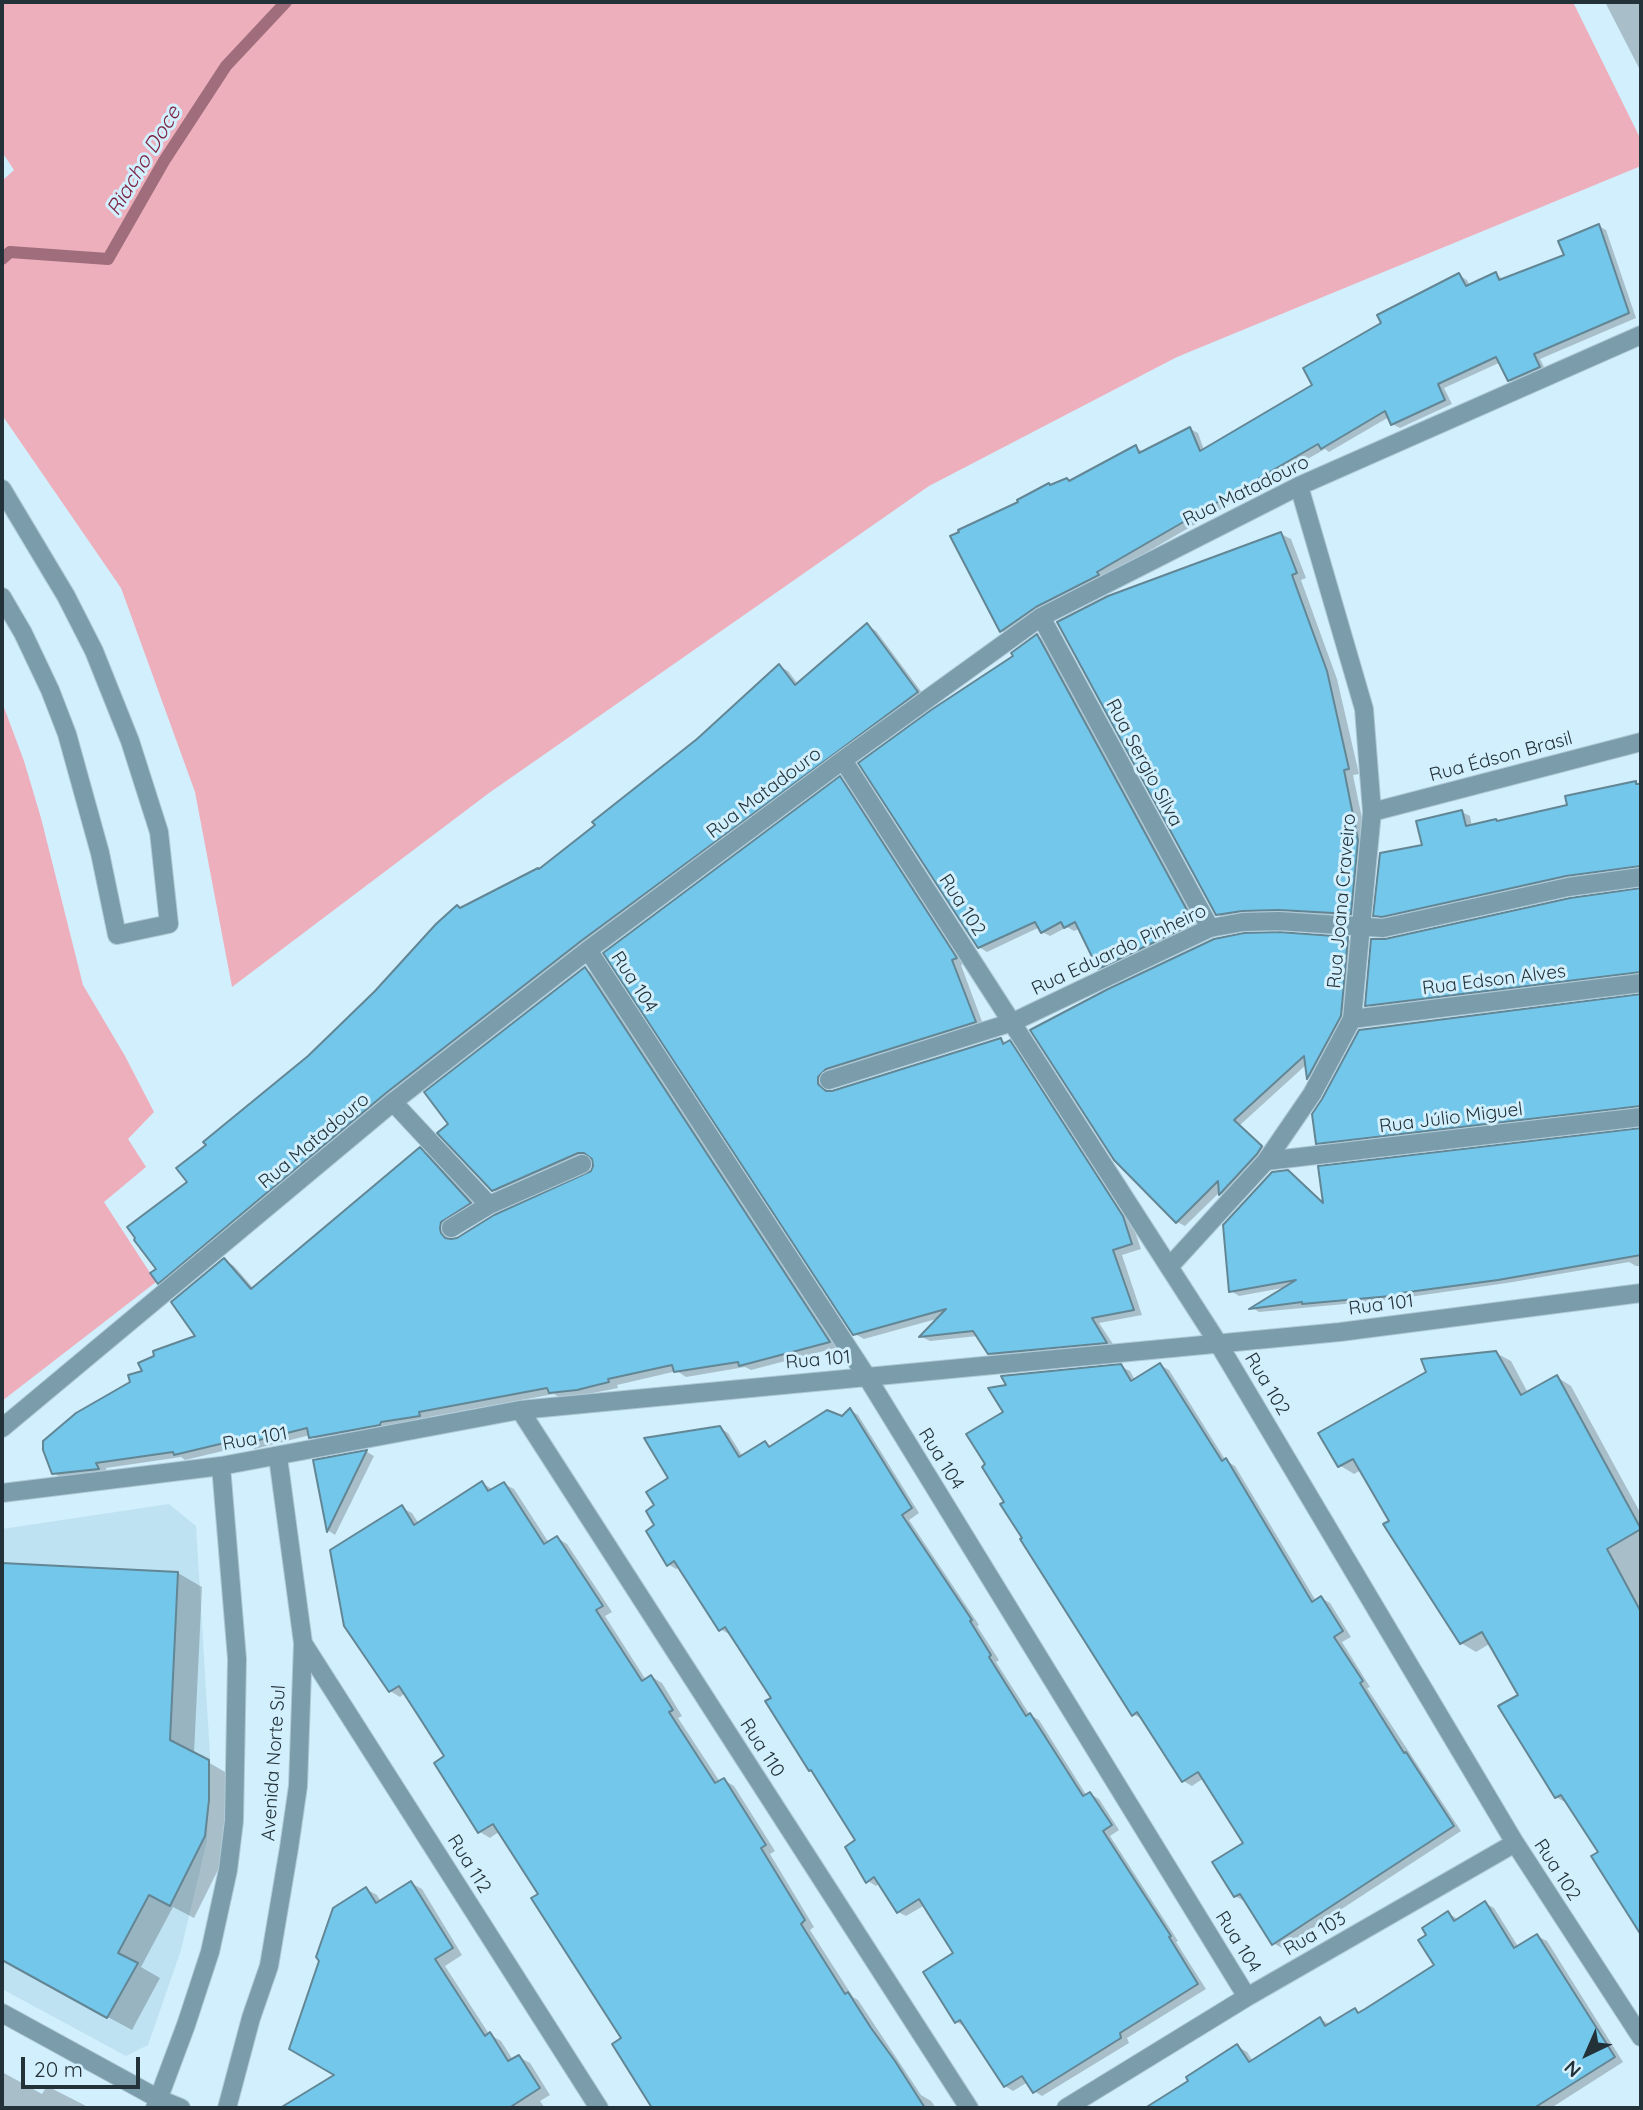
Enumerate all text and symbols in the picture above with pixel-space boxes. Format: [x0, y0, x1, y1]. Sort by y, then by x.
water label: Riacho Doce [101, 102, 187, 220]
street label: Rua Matadouro [1179, 451, 1313, 531]
street label: Rua Sergio Silva [1101, 695, 1187, 831]
street label: Rua Édson Brasil [1427, 727, 1575, 787]
street label: Rua Matadouro [702, 743, 826, 843]
street label: Rua Joana Craveiro [1323, 813, 1361, 989]
street label: Rua 102 [934, 870, 990, 940]
street label: Rua Eduardo Pinheiro [1028, 899, 1210, 1001]
street label: Rua 104 [606, 947, 662, 1017]
street label: Rua Edson Alves [1421, 960, 1567, 1000]
street label: Rua Matadouro [254, 1088, 374, 1194]
street label: Rua Júlio Miguel [1378, 1098, 1524, 1138]
street label: Rua 101 [1347, 1290, 1415, 1320]
street label: Rua 101 [784, 1346, 852, 1374]
street label: Rua 102 [1239, 1349, 1295, 1419]
street label: Rua 101 [221, 1422, 289, 1456]
street label: Rua 104 [913, 1424, 969, 1494]
street label: Avenida Norte Sul [257, 1684, 291, 1842]
street label: Rua 110 [735, 1714, 789, 1782]
street label: Rua 112 [442, 1831, 496, 1897]
street label: Rua 102 [1529, 1835, 1585, 1905]
street label: Rua 104 [1210, 1907, 1266, 1977]
street label: Rua 103 [1280, 1907, 1350, 1961]
north arrow [1552, 2019, 1622, 2089]
scale bar [24, 2044, 144, 2088]
text: 20 m [34, 2056, 83, 2082]
text: N [1559, 2056, 1586, 2083]

